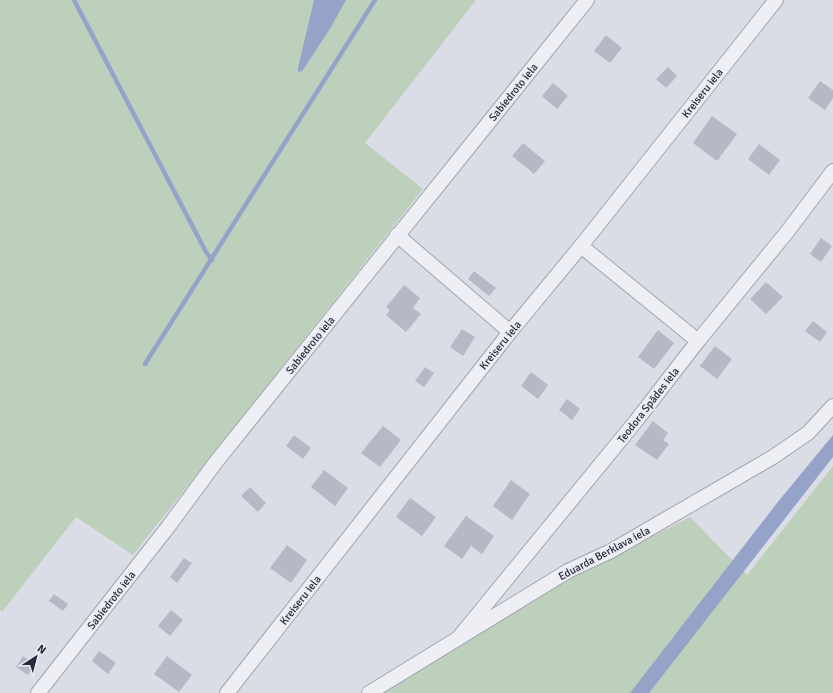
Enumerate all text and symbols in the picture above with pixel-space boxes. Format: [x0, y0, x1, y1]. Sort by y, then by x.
street label: Sabiedroto iela [486, 61, 541, 124]
street label: Kreiseru iela [679, 66, 726, 121]
street label: Sabiedroto iela [283, 314, 338, 377]
street label: Kreiseru iela [477, 318, 524, 372]
street label: Teodora Spādes iela [615, 364, 682, 446]
street label: Eduarda Berklava iela [556, 524, 653, 583]
street label: Sabiedroto iela [85, 568, 138, 632]
street label: Kreiseru iela [277, 573, 324, 628]
north arrow [16, 637, 56, 677]
text: N [35, 642, 49, 657]

